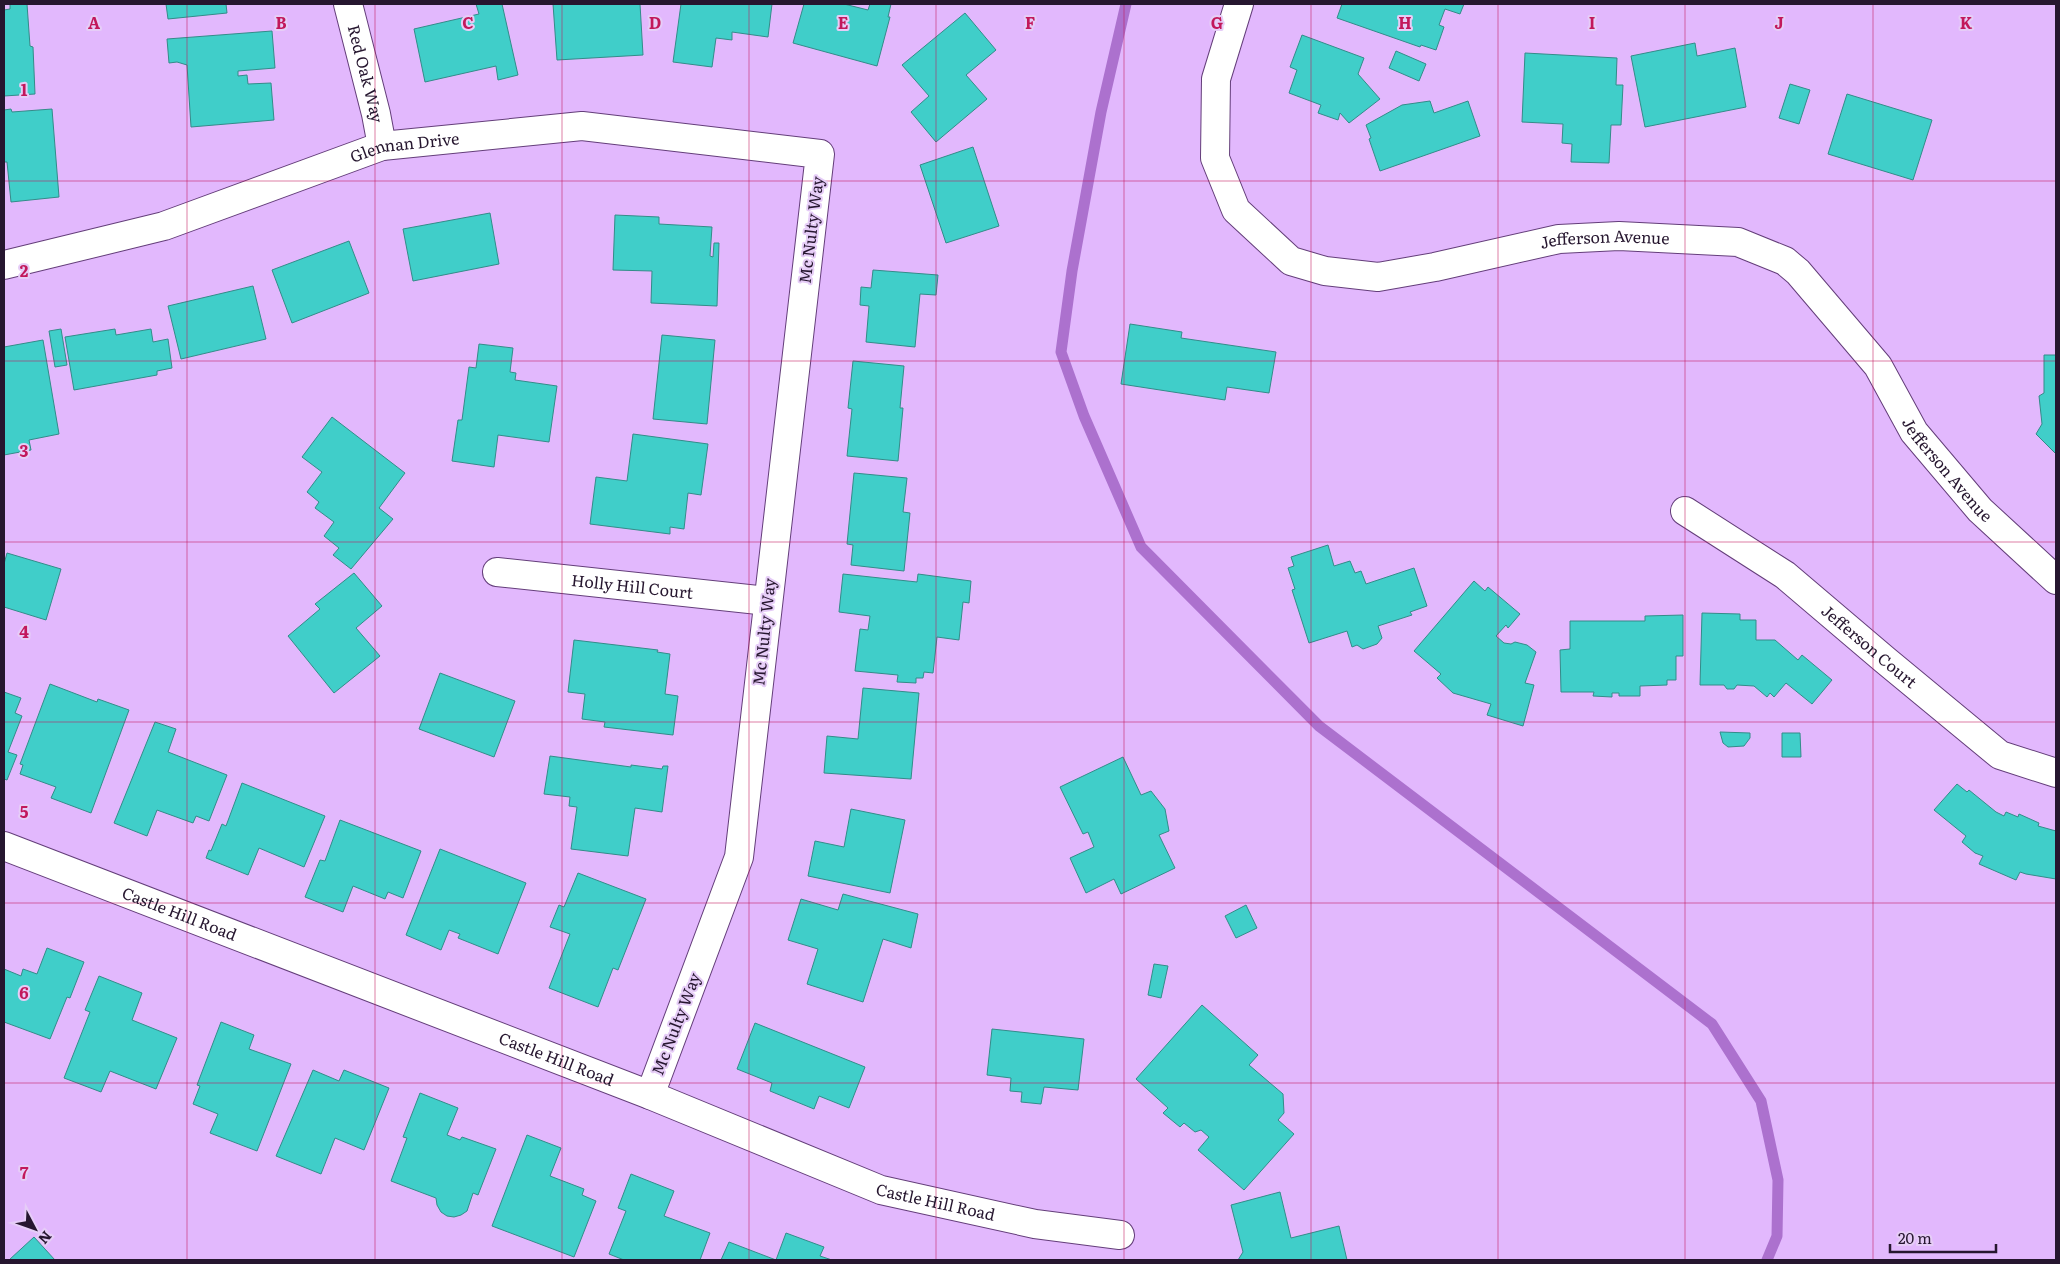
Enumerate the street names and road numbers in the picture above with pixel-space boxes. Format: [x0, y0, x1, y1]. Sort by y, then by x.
street label: Red Oak Way [343, 22, 391, 125]
street label: Glennan Drive [346, 125, 460, 168]
street label: Mc Nulty Way [792, 174, 829, 285]
street label: Jefferson Avenue [1537, 223, 1670, 254]
street label: Jefferson Avenue [1897, 413, 1998, 527]
street label: Holly Hill Court [570, 567, 695, 604]
street label: Mc Nulty Way [745, 576, 781, 687]
street label: Jefferson Court [1817, 598, 1923, 693]
street label: Castle Hill Road [119, 880, 241, 946]
street label: Mc Nulty Way [645, 968, 706, 1078]
street label: Castle Hill Road [496, 1025, 618, 1091]
street label: Castle Hill Road [874, 1176, 998, 1226]

